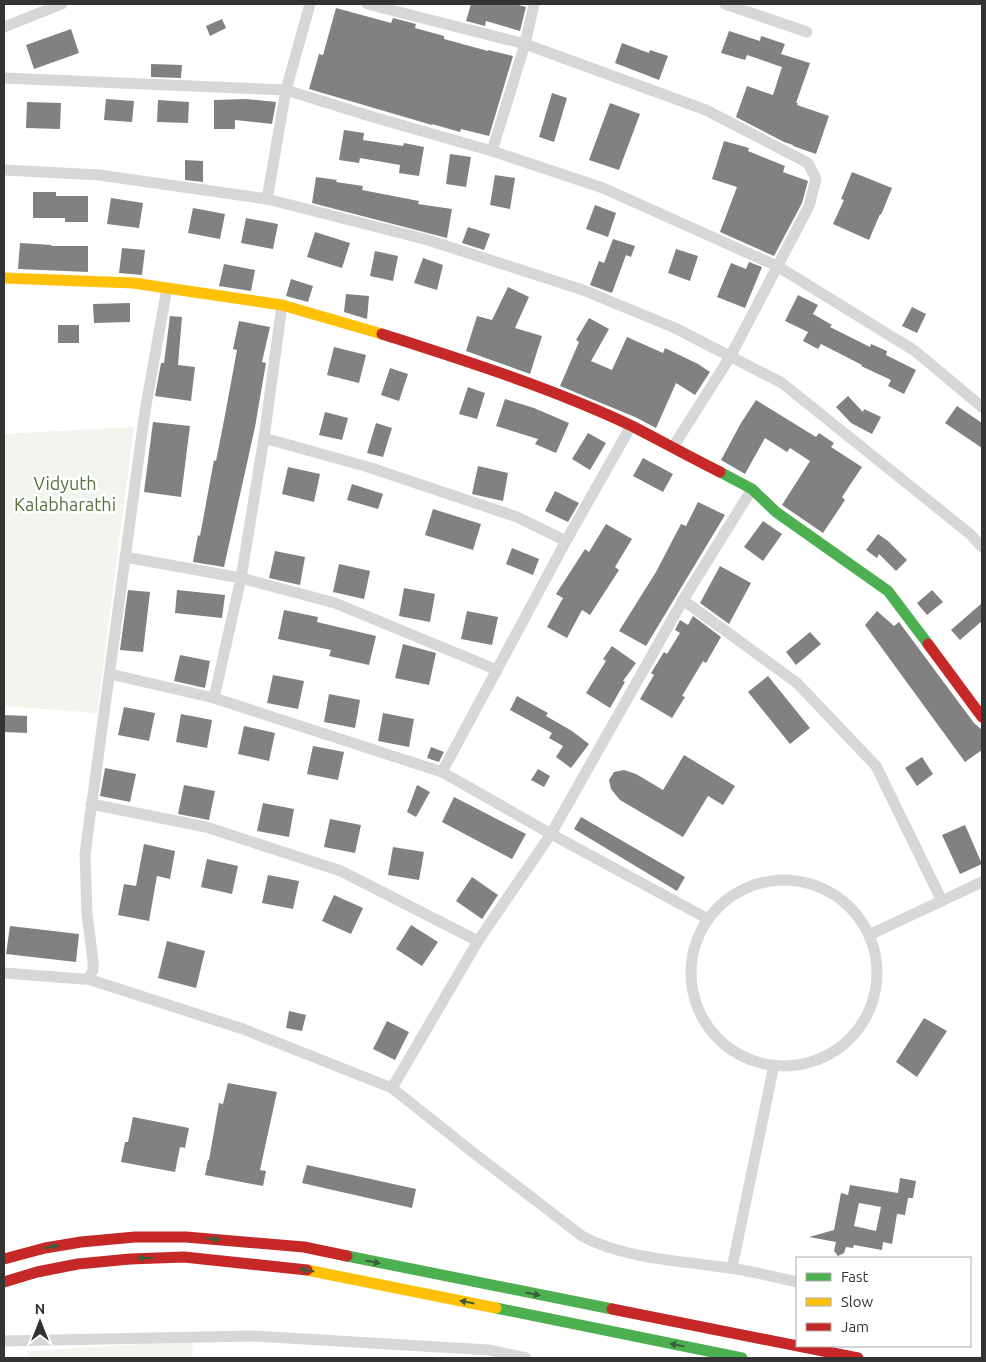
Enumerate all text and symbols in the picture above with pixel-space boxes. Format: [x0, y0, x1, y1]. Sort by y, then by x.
park label: Vidyuth Kalabharathi [14, 473, 116, 514]
one-way arrow [205, 1235, 221, 1243]
one-way arrow [43, 1243, 59, 1251]
one-way arrow [137, 1255, 153, 1263]
legend [796, 1257, 971, 1347]
one-way arrow [366, 1258, 382, 1266]
one-way arrow [300, 1266, 315, 1274]
text: Fast [841, 1268, 869, 1285]
one-way arrow [525, 1290, 540, 1298]
text: Slow [841, 1293, 874, 1310]
north arrow [15, 1297, 65, 1347]
one-way arrow [458, 1298, 474, 1306]
text: N [35, 1301, 45, 1317]
text: Jam [841, 1318, 869, 1335]
one-way arrow [670, 1341, 685, 1349]

